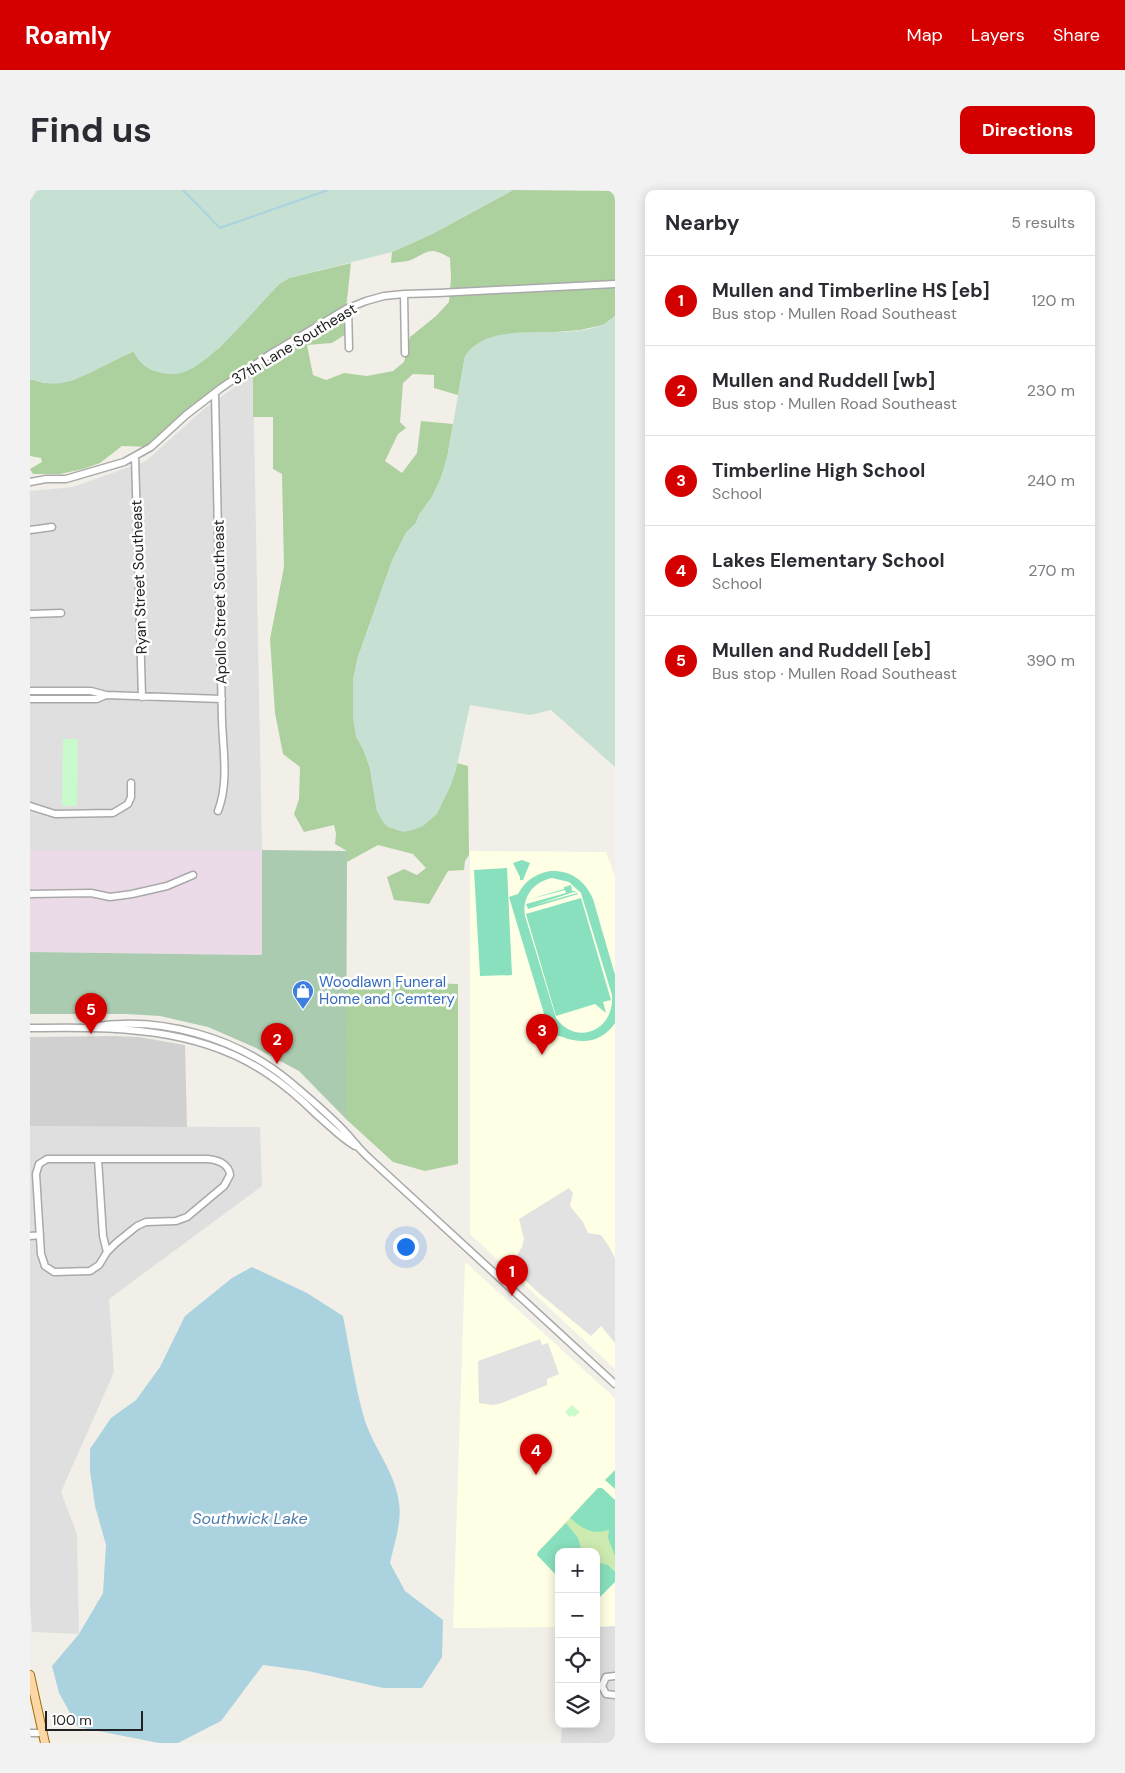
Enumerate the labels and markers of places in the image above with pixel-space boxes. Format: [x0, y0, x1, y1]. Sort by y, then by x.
place label: Woodlawn Funeral Home and Cemtery [319, 972, 456, 1009]
shop icon: Woodlawn Funeral Home and Cemtery [291, 979, 315, 1010]
pin: 5 [75, 993, 107, 1034]
pin: 3 [526, 1014, 558, 1055]
pin: 2 [261, 1023, 293, 1064]
pin: 1 [496, 1255, 528, 1296]
pin: 4 [520, 1434, 552, 1475]

